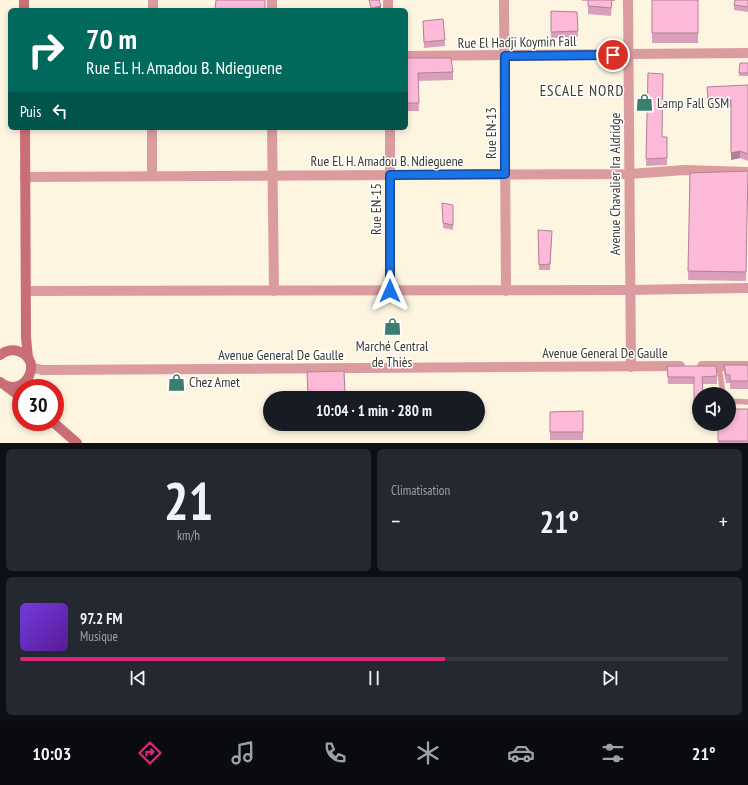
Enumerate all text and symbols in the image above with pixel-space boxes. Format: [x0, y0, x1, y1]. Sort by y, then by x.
text: 70 m [86, 20, 137, 57]
icon: right [20, 24, 72, 76]
street label: Rue El Hadji Koymin Fall [458, 32, 577, 52]
pin [596, 38, 630, 72]
icon: arrive [602, 44, 624, 66]
text: Rue El. H. Amadou B. Ndieguene [86, 56, 282, 79]
district label: ESCALE NORD [540, 81, 624, 100]
shop icon: Lamp Fall GSM [634, 93, 654, 113]
place label: Lamp Fall GSM [657, 94, 729, 112]
icon: left [49, 100, 71, 122]
text: Puis [20, 102, 41, 121]
street label: Rue EN-13 [482, 107, 500, 159]
street label: Avenue Chavalier Ira Aldridge [606, 113, 624, 255]
street label: Rue El. H. Amadou B. Ndieguene [311, 152, 464, 170]
street label: Rue EN-15 [367, 183, 385, 235]
position arrow [369, 270, 411, 312]
shop icon: Marché Central de Thiès [382, 316, 402, 336]
place label: Marché Central de Thiès [356, 337, 429, 371]
street label: Avenue General De Gaulle [542, 344, 668, 362]
street label: Avenue General De Gaulle [218, 346, 344, 364]
shop icon: Chez Amet [166, 372, 186, 392]
place label: Chez Amet [189, 373, 240, 391]
speed limit sign: 30 [12, 379, 64, 431]
map controls [692, 387, 736, 431]
button: sound [692, 387, 736, 431]
text: 10:04 · 1 min · 280 m [316, 401, 432, 420]
text: 21 [164, 467, 213, 534]
text: Climatisation [391, 482, 450, 499]
text: 21° [540, 502, 579, 541]
text: − [391, 507, 400, 535]
text: + [719, 507, 728, 535]
text: km/h [177, 527, 200, 544]
text: 97.2 FM [80, 609, 123, 628]
text: Musique [80, 628, 118, 645]
icon: previous [127, 667, 149, 689]
icon: pause [363, 667, 385, 689]
icon: next [599, 667, 621, 689]
icon: directions [136, 739, 164, 767]
icon: music [229, 739, 257, 767]
icon: phone [321, 739, 349, 767]
icon: climate [414, 739, 442, 767]
icon: car [507, 739, 535, 767]
icon: filters [599, 739, 627, 767]
text: 10:03 [32, 742, 71, 765]
text: 21° [692, 742, 716, 765]

